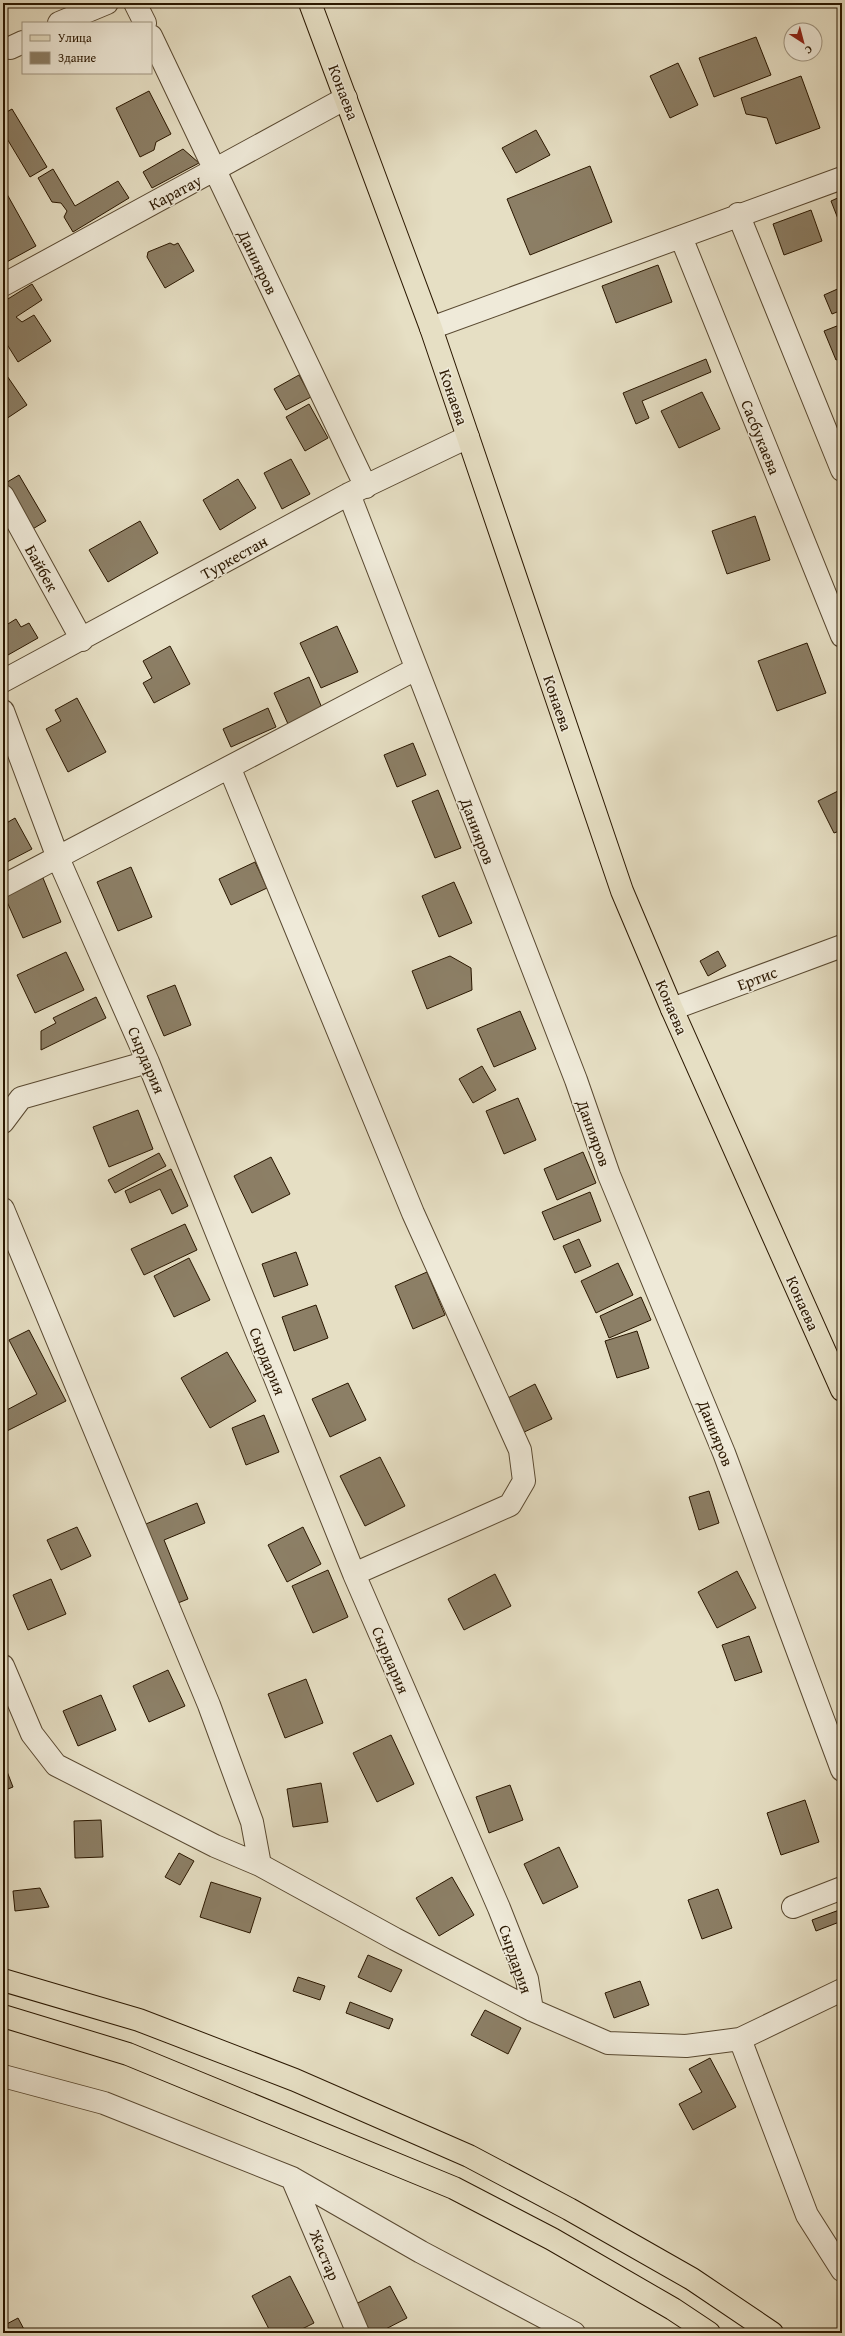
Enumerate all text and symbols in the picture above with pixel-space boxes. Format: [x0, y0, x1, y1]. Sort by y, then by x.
legend [22, 22, 152, 74]
north arrow [783, 22, 823, 62]
text: Улица [58, 29, 92, 46]
text: С [802, 42, 816, 58]
text: Здание [58, 49, 97, 66]
street label: Конаева [322, 61, 366, 124]
street label: Каратау [144, 168, 206, 216]
street label: Данияров [232, 225, 284, 299]
street label: Конаева [433, 366, 475, 429]
street label: Сасбукаева [735, 396, 787, 478]
street label: Туркестан [196, 529, 272, 585]
street label: Байбек [19, 540, 65, 596]
street label: Конаева [537, 672, 579, 735]
street label: Данияров [454, 793, 502, 868]
street label: Ертис [734, 960, 780, 996]
street label: Конаева [650, 976, 694, 1039]
street label: Сырдария [122, 1023, 172, 1097]
street label: Данияров [571, 1095, 617, 1170]
street label: Конаева [780, 1272, 826, 1335]
street label: Сырдария [244, 1324, 292, 1398]
street label: Данияров [692, 1395, 740, 1470]
street label: Сырдария [366, 1623, 416, 1697]
street label: Сырдария [493, 1921, 539, 1997]
street label: Жастар [303, 2225, 347, 2284]

